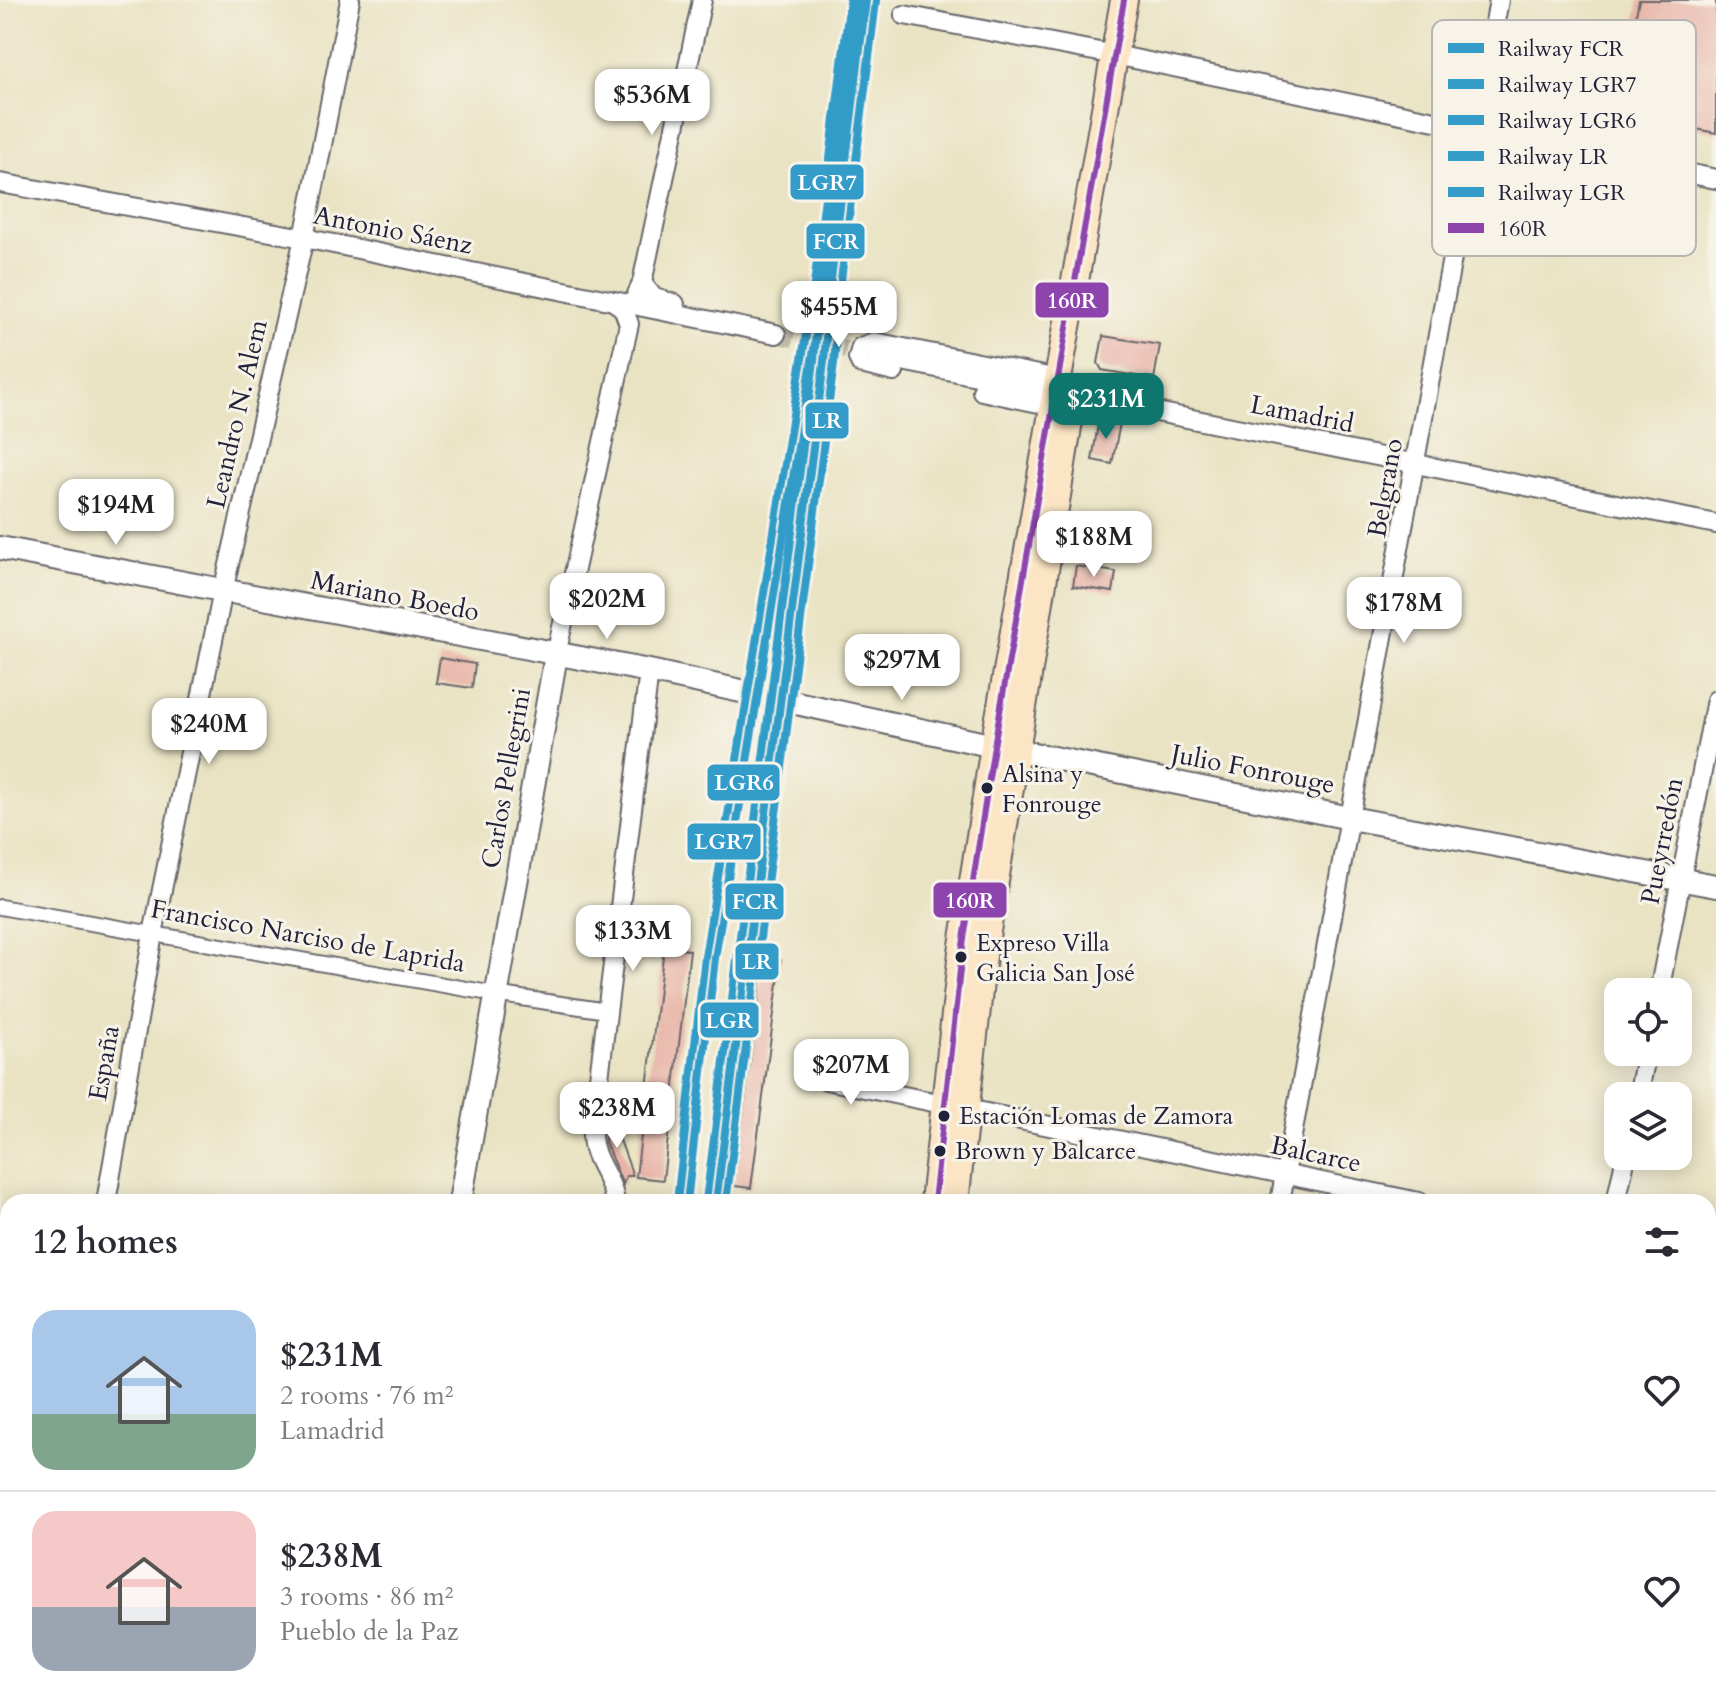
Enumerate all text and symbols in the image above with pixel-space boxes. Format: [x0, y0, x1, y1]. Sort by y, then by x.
legend [1432, 20, 1696, 256]
text: Railway FCR [1498, 34, 1625, 64]
pin: $536M [596, 69, 708, 137]
text: Railway LGR7 [1498, 70, 1636, 100]
text: $536M [613, 77, 691, 112]
text: Railway LGR6 [1498, 106, 1636, 136]
text: Railway LR [1498, 142, 1609, 172]
line badge: LGR7 [789, 163, 865, 201]
text: LGR7 [797, 168, 857, 198]
text: Railway LGR [1498, 178, 1626, 208]
street label: Antonio Sáenz [311, 197, 476, 263]
text: 160R [1498, 214, 1548, 244]
line badge: FCR [805, 222, 866, 260]
text: FCR [813, 227, 860, 257]
pin: $455M [783, 281, 895, 349]
line badge: 160R [1034, 281, 1110, 319]
text: 160R [1047, 286, 1098, 316]
text: $455M [800, 289, 878, 324]
street label: Leandro N. Alem [198, 316, 276, 512]
pin: $231M [1050, 373, 1162, 441]
text: $231M [1067, 381, 1145, 416]
street label: Lamadrid [1247, 387, 1357, 441]
line badge: LR [804, 401, 850, 440]
text: LR [812, 406, 843, 436]
street label: Belgrano [1359, 436, 1411, 540]
pin: $194M [60, 479, 172, 547]
text: $194M [77, 487, 155, 522]
pin: $188M [1038, 511, 1150, 579]
text: $188M [1055, 519, 1133, 554]
street label: Mariano Boedo [308, 563, 482, 629]
pin: $202M [551, 573, 663, 641]
pin: $178M [1348, 577, 1460, 645]
text: $202M [568, 581, 646, 616]
text: $178M [1365, 585, 1443, 620]
pin: $297M [846, 634, 958, 702]
text: $297M [863, 642, 941, 677]
street label: Carlos Pellegrini [473, 685, 539, 871]
pin: $240M [153, 698, 265, 766]
text: $240M [170, 706, 248, 741]
street label: Julio Fonrouge [1164, 735, 1338, 802]
place label: Alsina y Fonrouge [1002, 758, 1102, 821]
line badge: LGR6 [706, 763, 781, 802]
text: LGR6 [714, 768, 774, 798]
street label: Pueyrredón [1633, 774, 1691, 907]
marker: Alsina y Fonrouge [979, 780, 995, 796]
line badge: LGR7 [686, 822, 762, 861]
text: LGR7 [694, 827, 754, 857]
line badge: 160R [932, 881, 1008, 919]
line badge: FCR [724, 882, 785, 921]
text: 160R [945, 886, 996, 916]
text: FCR [732, 887, 779, 917]
street label: Francisco Narciso de Laprida [148, 891, 468, 981]
pin: $133M [577, 905, 689, 973]
text: $133M [594, 913, 672, 948]
place label: Expreso Villa Galicia San José [976, 927, 1135, 990]
line badge: LR [734, 942, 780, 981]
text: LR [742, 947, 773, 977]
marker: Expreso Villa Galicia San José [953, 949, 969, 965]
map controls [1604, 978, 1692, 1170]
button: locate [1604, 978, 1692, 1066]
line badge: LGR [699, 1001, 760, 1039]
text: LGR [705, 1006, 754, 1036]
street label: España [80, 1023, 128, 1103]
pin: $207M [795, 1039, 907, 1107]
text: $207M [812, 1047, 890, 1082]
pin: $238M [561, 1082, 673, 1150]
button: layers [1604, 1082, 1692, 1170]
text: $238M [578, 1090, 656, 1125]
place label: Estación Lomas de Zamora [959, 1100, 1234, 1133]
marker: Estación Lomas de Zamora [936, 1108, 952, 1124]
street label: Balcarce [1267, 1127, 1365, 1181]
place label: Brown y Balcarce [955, 1135, 1136, 1168]
marker: Brown y Balcarce [932, 1143, 948, 1159]
text: 12 homes [32, 1219, 178, 1265]
icon: filters [1640, 1220, 1684, 1264]
text: $231M [280, 1332, 383, 1378]
icon: home [96, 1342, 192, 1438]
icon: heart [1640, 1368, 1684, 1412]
text: 2 rooms · 76 m² [280, 1378, 453, 1413]
text: Lamadrid [280, 1413, 385, 1448]
text: $238M [280, 1533, 383, 1579]
icon: home [96, 1543, 192, 1639]
icon: heart [1640, 1569, 1684, 1613]
text: 3 rooms · 86 m² [280, 1579, 453, 1614]
text: Pueblo de la Paz [280, 1614, 459, 1649]

